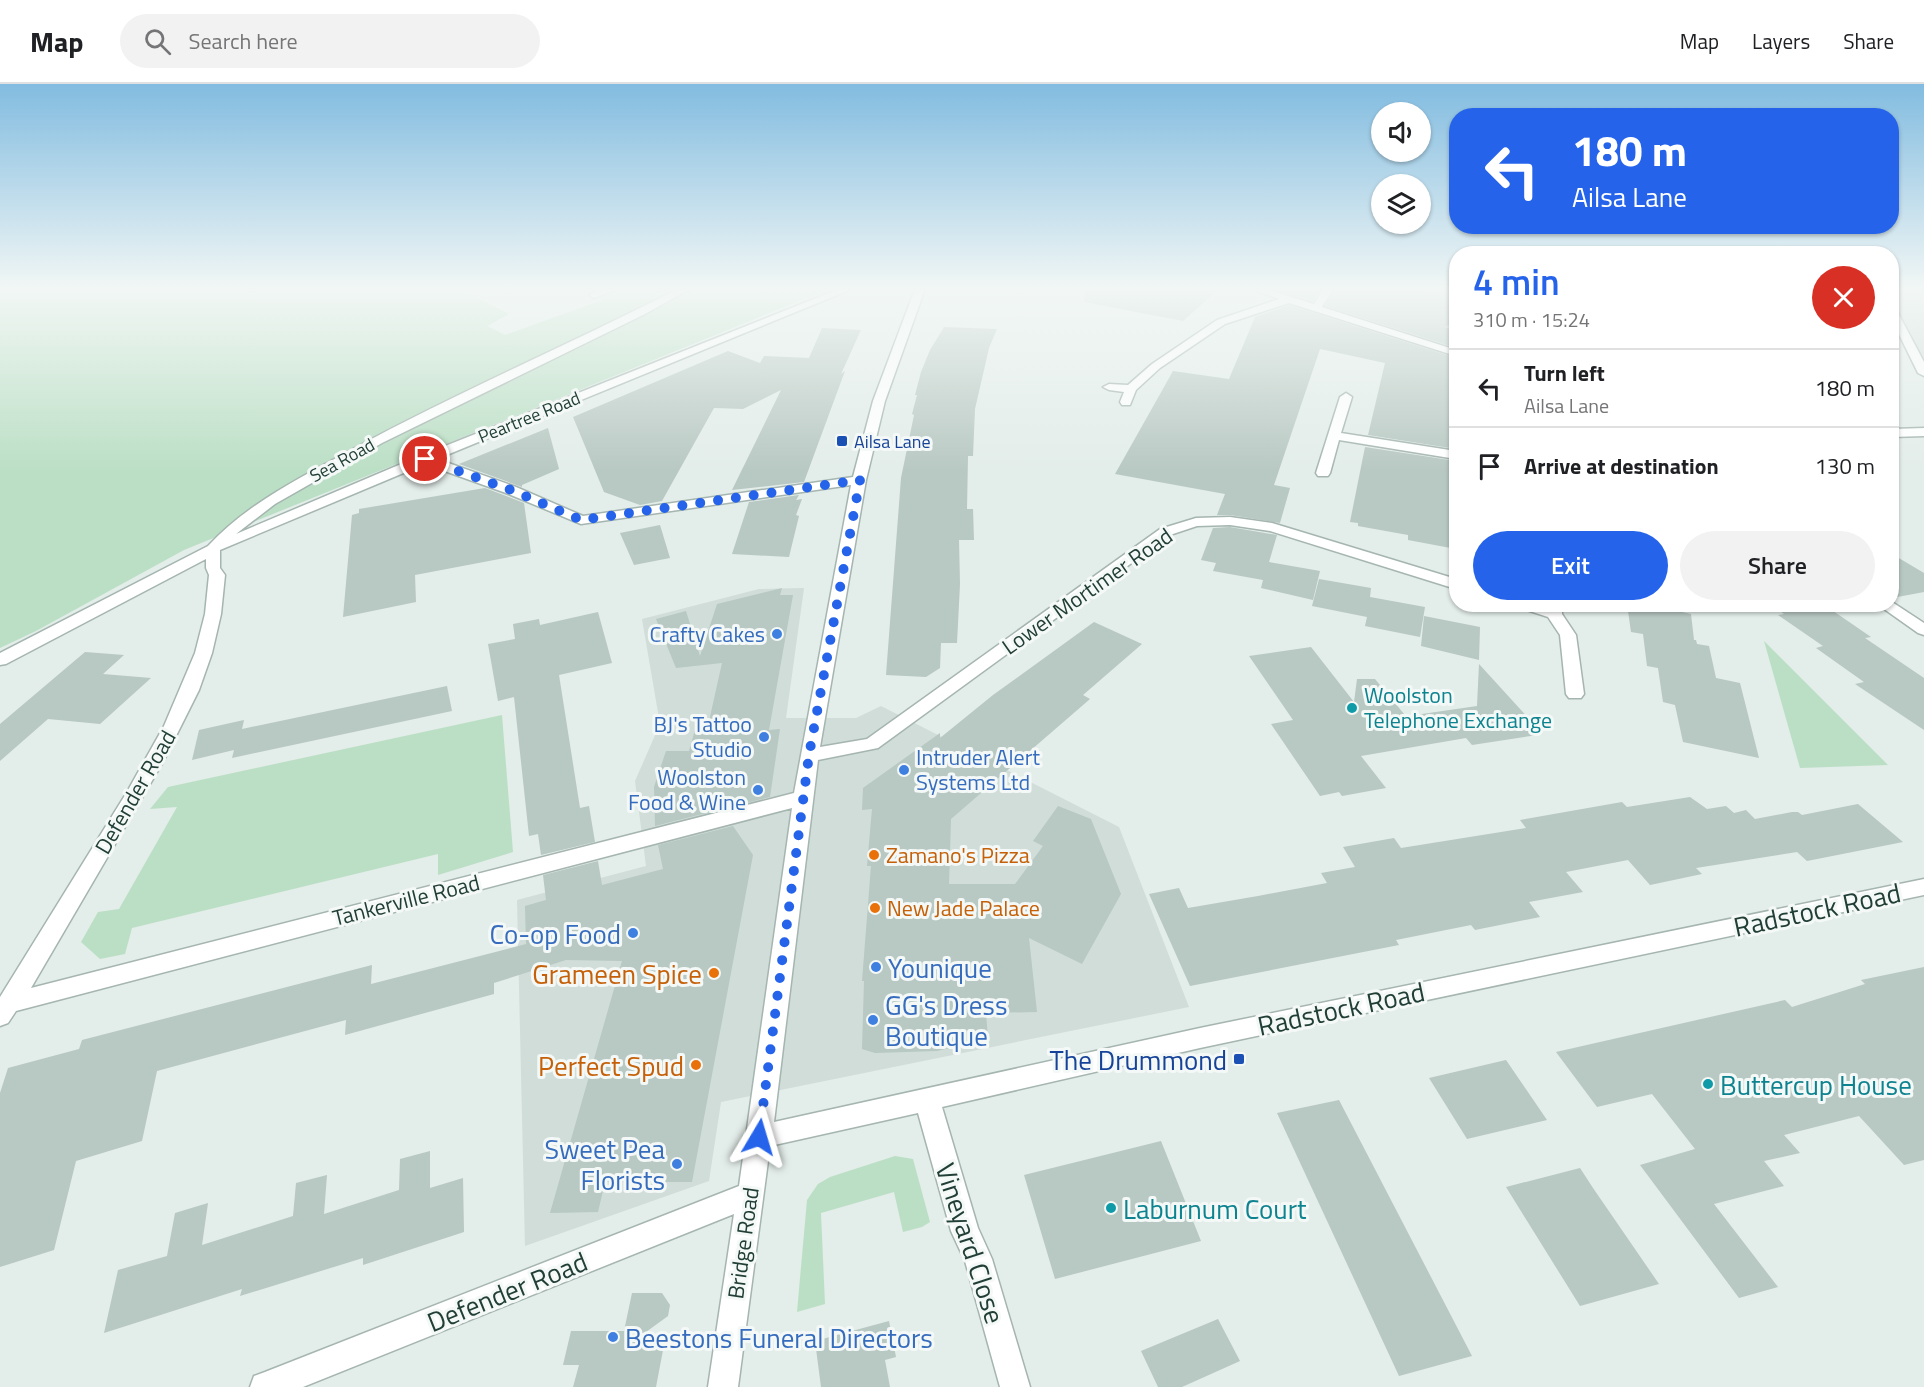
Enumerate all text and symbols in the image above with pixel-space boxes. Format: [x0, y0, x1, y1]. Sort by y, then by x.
search box [120, 14, 540, 68]
text: Map [30, 20, 84, 63]
text: Search here [189, 24, 298, 58]
icon: search [141, 25, 174, 58]
text: Map [1680, 25, 1719, 57]
text: Layers [1752, 25, 1810, 57]
text: Share [1843, 25, 1894, 57]
map controls [1371, 102, 1431, 234]
button: sound [1371, 102, 1431, 162]
text: 180 m [1572, 118, 1687, 182]
icon: left [1473, 132, 1551, 210]
button: layers [1371, 174, 1431, 234]
text: Ailsa Lane [1572, 176, 1687, 217]
text: 4 min [1473, 254, 1560, 309]
button: close [1812, 266, 1875, 329]
text: 310 m · 15:24 [1473, 304, 1590, 335]
text: Turn left [1524, 356, 1605, 390]
text: 180 m [1815, 371, 1875, 405]
icon: left [1473, 372, 1506, 405]
street label: Peartree Road [474, 384, 584, 450]
text: Ailsa Lane [1524, 390, 1609, 421]
place label: Ailsa Lane [854, 428, 931, 455]
street label: Sea Road [304, 431, 380, 489]
pin [399, 433, 450, 484]
marker: Ailsa Lane [835, 434, 849, 448]
icon: arrive [408, 442, 441, 475]
text: Arrive at destination [1524, 449, 1719, 483]
text: 130 m [1815, 449, 1875, 483]
icon: arrive [1473, 450, 1506, 483]
street label: Lower Mortimer Road [995, 519, 1179, 663]
button: Exit [1473, 531, 1668, 600]
button: Share [1680, 531, 1875, 600]
place label: Crafty Cakes [649, 617, 765, 651]
marker: Crafty Cakes [770, 627, 784, 641]
place label: Woolston Telephone Exchange [1364, 678, 1552, 737]
marker: Woolston Telephone Exchange [1345, 701, 1359, 715]
place label: BJ's Tattoo Studio [654, 707, 752, 766]
street label: Defender Road [86, 724, 184, 860]
marker: BJ's Tattoo Studio [757, 730, 771, 744]
place label: Intruder Alert Systems Ltd [916, 740, 1040, 799]
place label: Woolston Food & Wine [628, 760, 746, 819]
marker: Intruder Alert Systems Ltd [897, 763, 911, 777]
marker: Woolston Food & Wine [751, 783, 765, 797]
place label: Zamano's Pizza [886, 838, 1030, 872]
marker: Zamano's Pizza [867, 848, 881, 862]
street label: Tankerville Road [329, 865, 483, 935]
street label: Radstock Road [1730, 871, 1904, 947]
place label: New Jade Palace [887, 891, 1040, 925]
marker: New Jade Palace [868, 901, 882, 915]
place label: Co-op Food [490, 913, 621, 954]
marker: Co-op Food [626, 926, 640, 940]
place label: Younique [888, 947, 992, 988]
place label: Grameen Spice [532, 953, 702, 994]
marker: Younique [869, 960, 883, 974]
marker: Grameen Spice [707, 966, 721, 980]
street label: Radstock Road [1254, 970, 1428, 1046]
place label: GG's Dress Boutique [885, 984, 1007, 1056]
marker: GG's Dress Boutique [866, 1013, 880, 1027]
place label: The Drummond [1049, 1039, 1227, 1080]
place label: Perfect Spud [538, 1045, 684, 1086]
marker: The Drummond [1232, 1052, 1246, 1066]
marker: Perfect Spud [689, 1058, 703, 1072]
place label: Buttercup House [1720, 1064, 1912, 1105]
marker: Buttercup House [1701, 1077, 1715, 1091]
position arrow [727, 1105, 791, 1169]
place label: Sweet Pea Florists [544, 1128, 665, 1200]
marker: Sweet Pea Florists [670, 1157, 684, 1171]
street label: Vineyard Close [926, 1158, 1016, 1328]
street label: Bridge Road [718, 1185, 768, 1301]
place label: Laburnum Court [1123, 1188, 1307, 1229]
marker: Laburnum Court [1104, 1201, 1118, 1215]
street label: Defender Road [421, 1240, 593, 1342]
place label: Beestons Funeral Directors [625, 1317, 933, 1358]
marker: Beestons Funeral Directors [606, 1330, 620, 1344]

